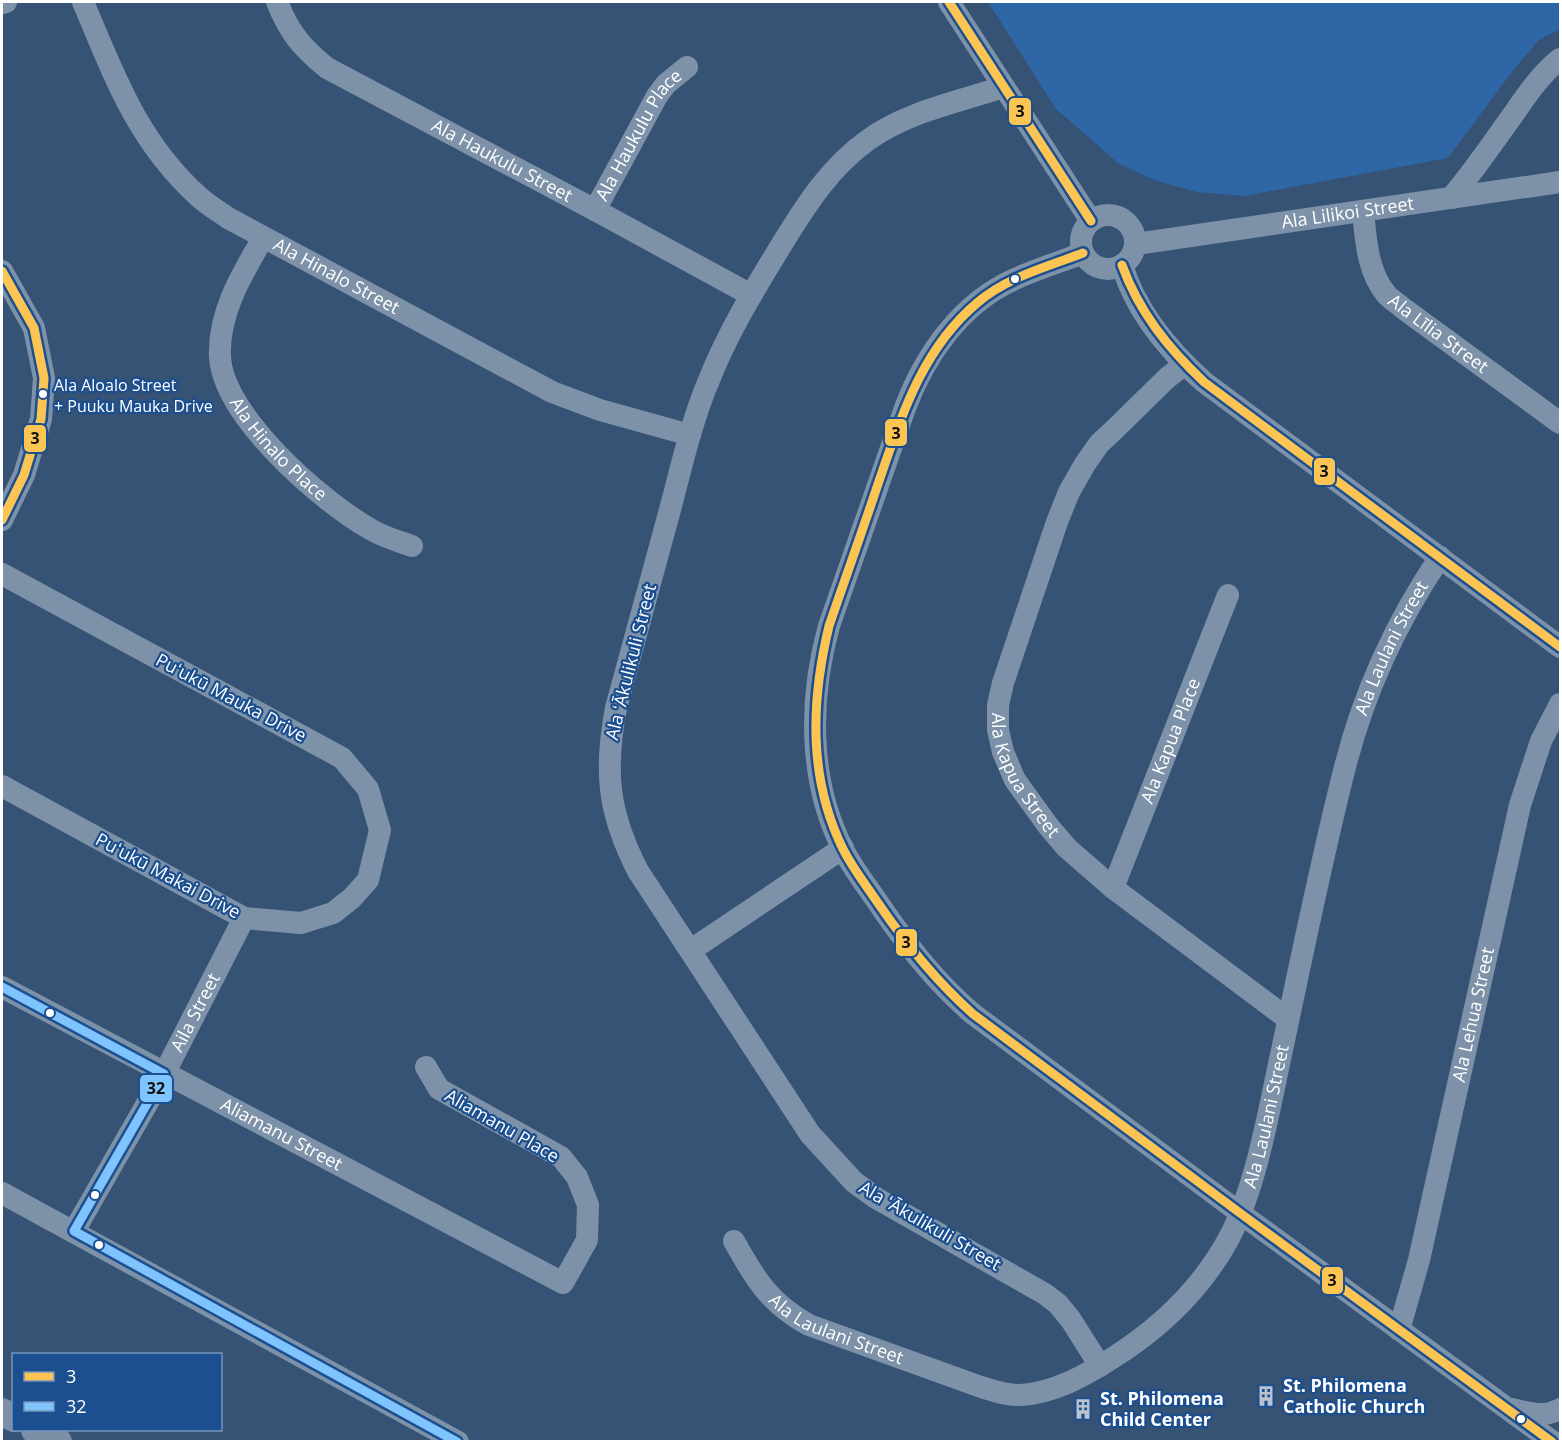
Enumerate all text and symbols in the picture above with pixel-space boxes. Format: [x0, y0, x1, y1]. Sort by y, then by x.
street label: Ala Haukulu Place [589, 63, 686, 205]
line badge: 3 [1008, 97, 1032, 126]
text: 3 [1015, 100, 1025, 122]
street label: Ala Haukulu Street [428, 113, 577, 207]
street label: Ala Lilikoi Street [1280, 191, 1415, 234]
street label: Ala Hinalo Street [270, 232, 404, 319]
unlabelled marker [1009, 273, 1021, 285]
street label: Ala Līlia Street [1384, 288, 1494, 378]
place label: Ala Aloalo Street + Puuku Mauka Drive [54, 374, 213, 417]
marker: Ala Aloalo Street + Puuku Mauka Drive [37, 388, 49, 400]
street label: Ala Hinalo Place [225, 392, 333, 506]
line badge: 3 [884, 418, 908, 447]
text: 3 [891, 422, 901, 444]
line badge: 3 [23, 424, 47, 453]
text: 3 [30, 427, 40, 449]
line badge: 3 [1313, 457, 1336, 486]
text: 3 [1319, 460, 1329, 482]
street label: Ala Laulani Street [1348, 576, 1433, 718]
street label: Ala ʻĀkulikuli Street [599, 581, 661, 742]
street label: Puʻukū Mauka Drive [152, 647, 311, 747]
street label: Ala Kapua Place [1134, 674, 1205, 807]
street label: Ala Kapua Street [987, 713, 1066, 842]
street label: Puʻukū Makai Drive [92, 827, 245, 924]
line badge: 3 [895, 928, 918, 957]
text: 3 [901, 931, 911, 953]
street label: Ala Lehua Street [1446, 945, 1499, 1084]
street label: Aila Street [164, 969, 225, 1056]
unlabelled marker [44, 1007, 56, 1019]
street label: Ala Laulani Street [1237, 1042, 1294, 1191]
line badge: 32 [139, 1074, 173, 1103]
text: 32 [147, 1077, 165, 1099]
street label: Aliamanu Place [441, 1083, 564, 1168]
street label: Aliamanu Street [217, 1092, 347, 1176]
street label: Ala ʻĀkulikuli Street [855, 1175, 1006, 1276]
unlabelled marker [89, 1189, 101, 1201]
unlabelled marker [93, 1239, 105, 1251]
line badge: 3 [1321, 1266, 1344, 1295]
text: 3 [1327, 1269, 1337, 1291]
street label: Ala Laulani Street [764, 1288, 907, 1369]
legend [12, 1353, 222, 1431]
text: 3 [66, 1364, 76, 1388]
place label: St. Philomena Catholic Church [1283, 1373, 1425, 1418]
building icon: St. Philomena Catholic Church [1254, 1384, 1278, 1408]
place label: St. Philomena Child Center [1100, 1386, 1224, 1431]
text: 32 [66, 1394, 87, 1418]
building icon: St. Philomena Child Center [1071, 1397, 1095, 1421]
unlabelled marker [1515, 1413, 1527, 1425]

